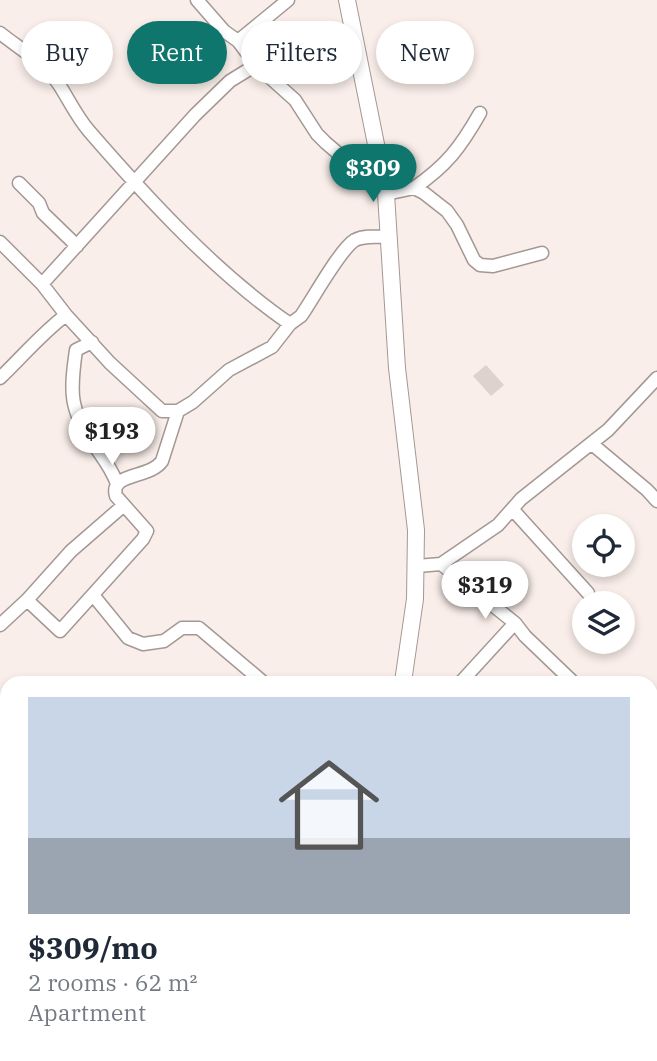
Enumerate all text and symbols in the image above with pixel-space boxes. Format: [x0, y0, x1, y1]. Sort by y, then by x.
chip: Buy [21, 21, 113, 84]
chip: Rent [127, 21, 227, 84]
chip: Filters [241, 21, 362, 84]
chip: New [376, 21, 474, 84]
pin: $309 [332, 144, 414, 204]
text: $309 [345, 152, 401, 182]
pin: $193 [71, 407, 153, 467]
text: $193 [84, 415, 140, 445]
map controls [572, 514, 635, 654]
button: locate [572, 514, 635, 577]
pin: $319 [444, 562, 526, 621]
text: $319 [457, 569, 513, 599]
button: layers [572, 591, 635, 654]
icon: home [266, 742, 392, 868]
text: $309/mo [28, 928, 158, 967]
text: 2 rooms · 62 m² [28, 967, 198, 997]
text: Apartment [28, 997, 146, 1027]

